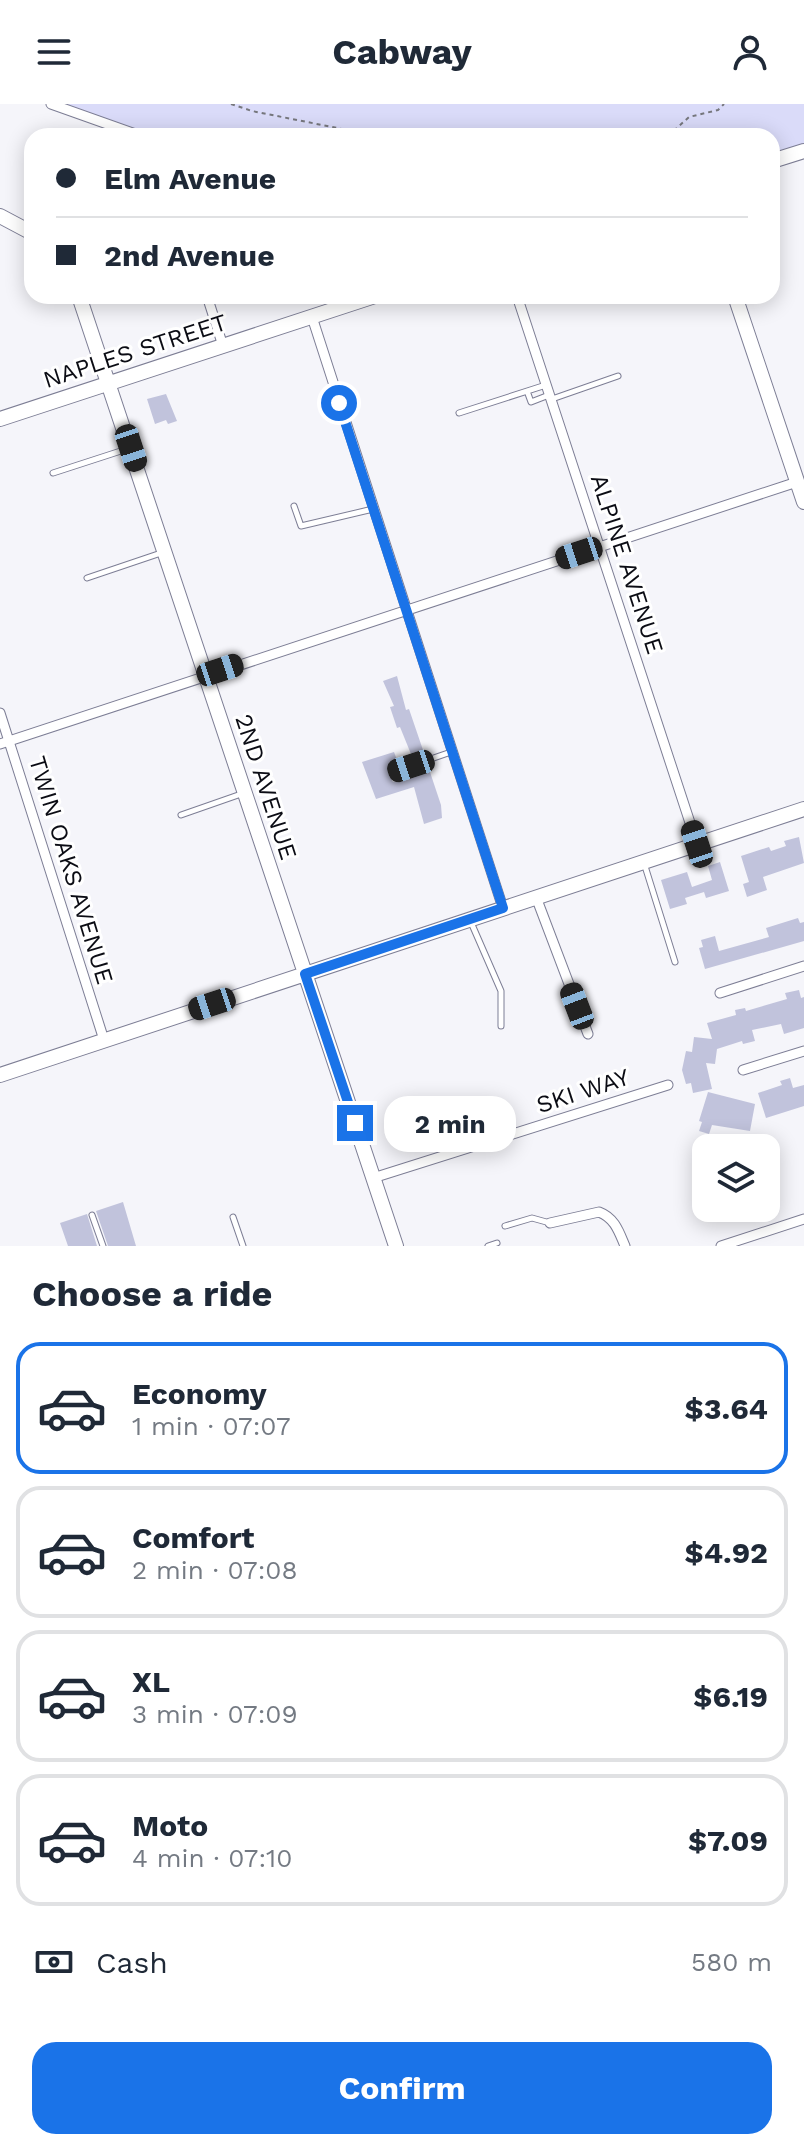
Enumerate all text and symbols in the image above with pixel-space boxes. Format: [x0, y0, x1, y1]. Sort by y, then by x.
icon: menu [32, 30, 76, 74]
icon: person [728, 30, 772, 74]
text: Cabway [332, 31, 472, 73]
text: Elm Avenue [104, 161, 276, 196]
text: 2nd Avenue [104, 238, 275, 273]
street label: NAPLES STREET [40, 308, 230, 394]
route start [321, 385, 357, 421]
car [112, 421, 150, 475]
street label: ALPINE AVENUE [585, 471, 669, 657]
car [552, 534, 606, 572]
car [193, 651, 247, 689]
street label: 2ND AVENUE [229, 711, 303, 863]
car [384, 747, 438, 785]
street label: TWIN OAKS AVENUE [23, 753, 119, 987]
car [678, 817, 716, 871]
car [557, 979, 597, 1033]
car [185, 985, 239, 1023]
street label: SKI WAY [533, 1063, 633, 1119]
callout: 2 min [383, 1095, 515, 1151]
route end [337, 1105, 373, 1141]
text: 2 min [414, 1109, 486, 1139]
map controls [692, 1134, 780, 1222]
button: layers [692, 1134, 780, 1222]
text: Choose a ride [32, 1273, 272, 1315]
icon: car [36, 1372, 108, 1444]
text: Economy [132, 1376, 267, 1411]
text: $3.64 [685, 1391, 768, 1426]
text: 1 min · 07:07 [132, 1411, 291, 1441]
icon: car [36, 1516, 108, 1588]
text: Comfort [132, 1520, 254, 1555]
text: $4.92 [684, 1535, 768, 1570]
text: 2 min · 07:08 [132, 1555, 298, 1585]
icon: car [36, 1660, 108, 1732]
text: XL [132, 1664, 170, 1699]
text: $6.19 [693, 1679, 768, 1714]
text: 3 min · 07:09 [132, 1699, 298, 1729]
icon: car [36, 1804, 108, 1876]
text: Moto [132, 1808, 208, 1843]
text: $7.09 [688, 1823, 768, 1858]
text: 4 min · 07:10 [132, 1843, 292, 1873]
icon: cash [32, 1940, 76, 1984]
text: Cash [96, 1945, 168, 1980]
text: 580 m [691, 1947, 772, 1977]
button: Confirm [32, 2042, 772, 2134]

